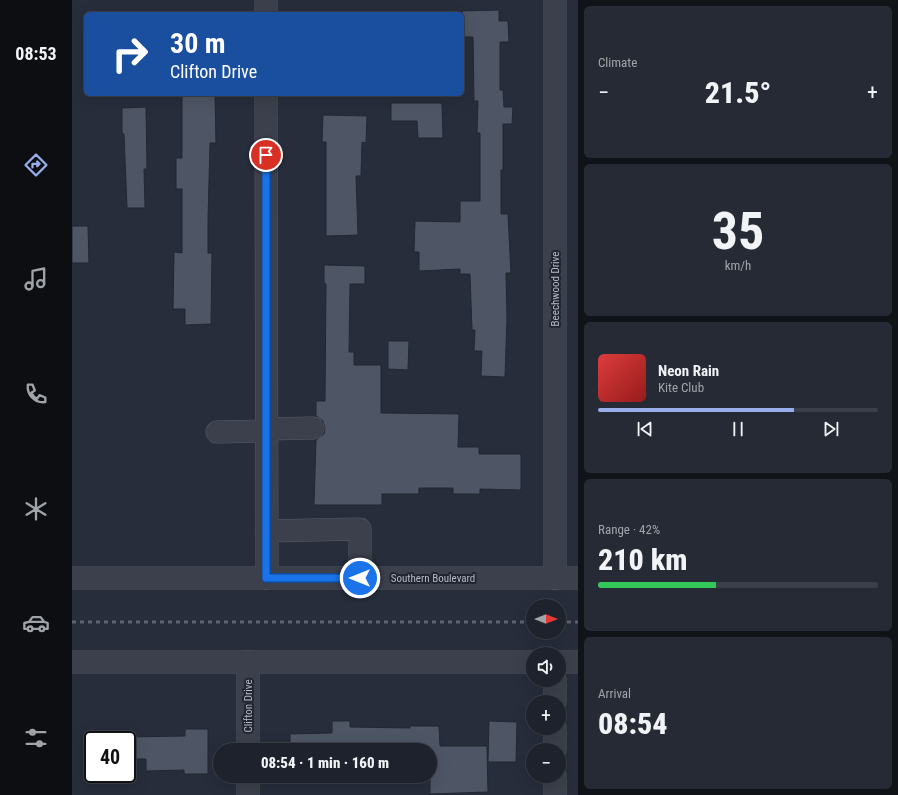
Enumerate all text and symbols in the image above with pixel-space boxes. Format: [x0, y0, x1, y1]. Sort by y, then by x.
text: 30 m [170, 27, 226, 60]
icon: right [104, 28, 156, 80]
text: 08:53 [15, 43, 57, 64]
text: Climate [598, 55, 637, 70]
text: Clifton Drive [170, 61, 257, 82]
text: 21.5° [705, 75, 771, 110]
text: − [598, 80, 609, 105]
text: + [867, 80, 878, 105]
pin [249, 138, 283, 172]
icon: arrive [255, 144, 277, 166]
icon: directions [22, 151, 50, 179]
text: 35 [712, 201, 764, 262]
street label: Beechwood Drive [549, 252, 562, 326]
text: km/h [725, 258, 751, 273]
icon: music [22, 265, 50, 293]
text: Neon Rain [658, 362, 719, 380]
icon: phone [22, 380, 50, 408]
text: Kite Club [658, 380, 704, 395]
icon: previous [634, 418, 656, 440]
icon: pause [727, 418, 749, 440]
icon: next [820, 418, 842, 440]
icon: climate [22, 495, 50, 523]
text: Range · 42% [598, 522, 660, 537]
text: 210 km [598, 542, 687, 577]
position arrow [339, 557, 381, 599]
street label: Southern Boulevard [391, 572, 475, 585]
north arrow [526, 599, 566, 639]
map controls [526, 599, 566, 783]
icon: car [22, 609, 50, 637]
button: sound [526, 647, 566, 687]
street label: Clifton Drive [242, 679, 255, 733]
text: Arrival [598, 686, 631, 701]
button: + [526, 695, 566, 735]
text: 08:54 [598, 706, 667, 741]
icon: filters [22, 724, 50, 752]
speed limit sign: 40 [84, 731, 136, 783]
button: − [526, 743, 566, 783]
text: 08:54 · 1 min · 160 m [261, 754, 389, 772]

